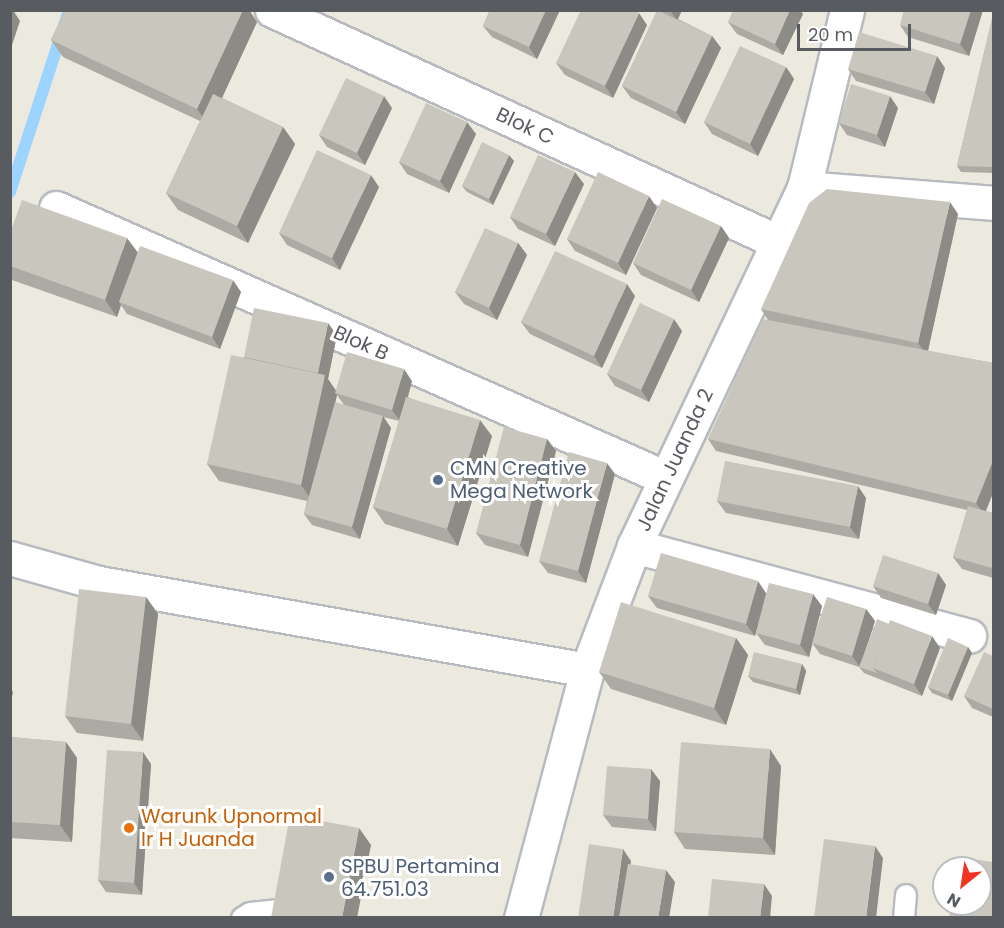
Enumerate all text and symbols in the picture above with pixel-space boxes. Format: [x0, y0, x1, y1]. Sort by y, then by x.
scale bar [800, 12, 914, 50]
text: 20 m [808, 22, 853, 47]
street label: Blok C [492, 102, 558, 150]
street label: Blok B [330, 320, 392, 366]
street label: Jalan Juanda 2 [632, 385, 718, 535]
place label: CMN Creative Mega Network [450, 456, 593, 503]
marker: CMN Creative Mega Network [431, 473, 445, 487]
place label: Warunk Upnormal Ir H Juanda [141, 804, 322, 851]
marker: Warunk Upnormal Ir H Juanda [122, 821, 136, 835]
place label: SPBU Pertamina 64.751.03 [341, 854, 499, 901]
north arrow [932, 856, 992, 916]
marker: SPBU Pertamina 64.751.03 [322, 870, 336, 884]
text: N [943, 887, 965, 913]

